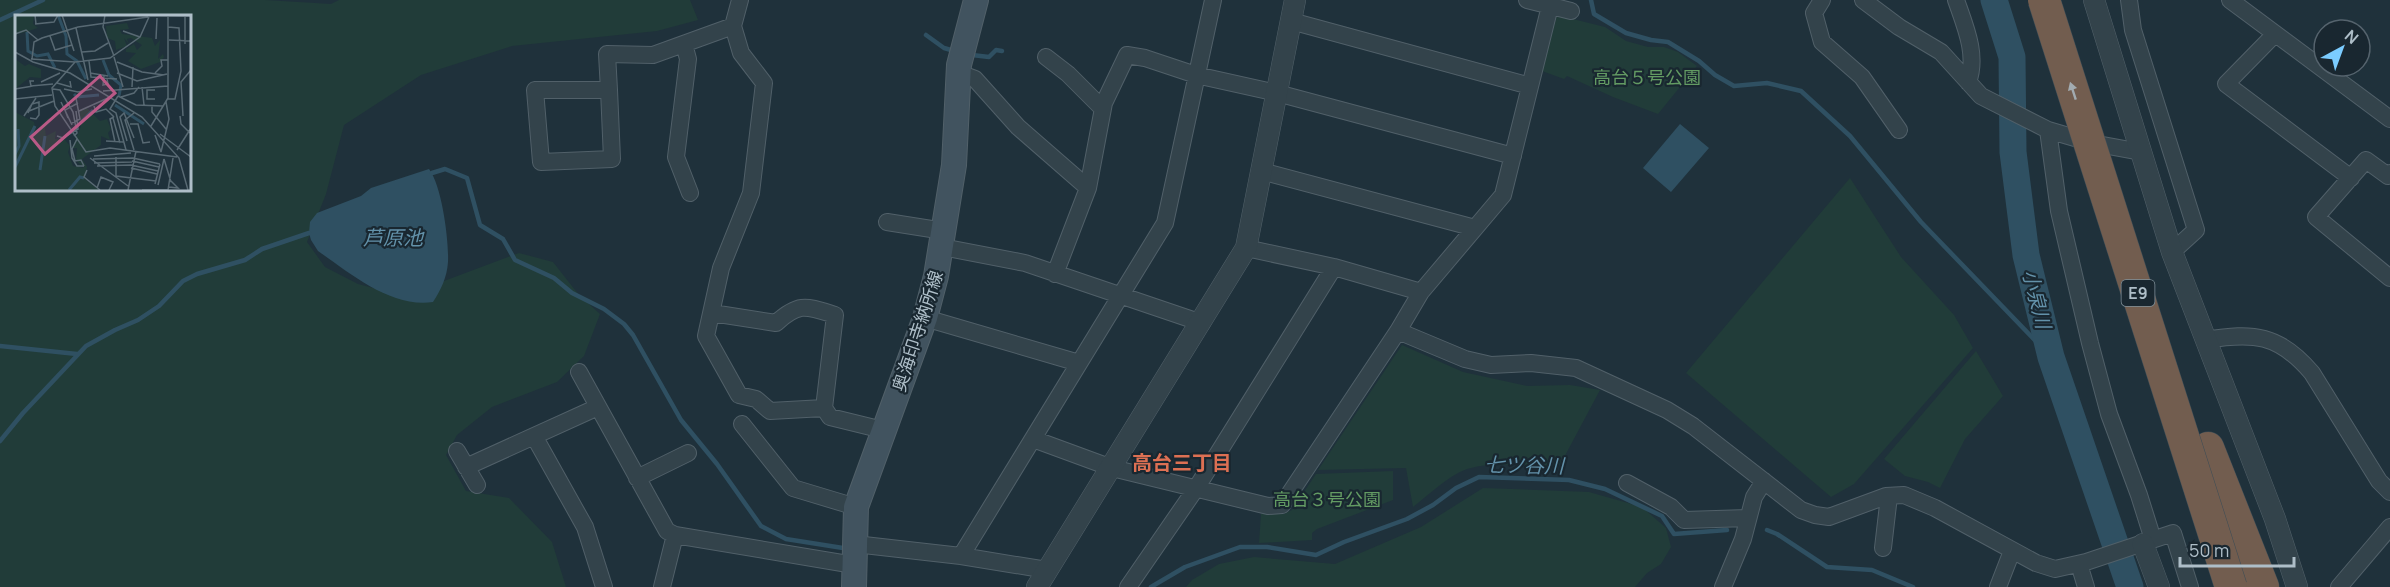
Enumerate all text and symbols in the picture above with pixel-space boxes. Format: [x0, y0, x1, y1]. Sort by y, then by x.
inset map [15, 15, 190, 190]
north arrow [2312, 18, 2372, 78]
text: N [2340, 25, 2363, 49]
park label: 高台５号公園 [1593, 65, 1701, 89]
one-way arrow [2068, 82, 2078, 100]
water label: 芦原池 [363, 224, 425, 251]
street label: 奥海印寺納所線 [886, 267, 948, 395]
water label: 小泉川 [2017, 267, 2058, 333]
road number: E9 [2122, 280, 2154, 306]
district label: 高台三丁目 [1132, 449, 1232, 476]
water label: 七ツ谷川 [1484, 451, 1566, 479]
park label: 高台３号公園 [1273, 487, 1381, 511]
scale bar [2180, 530, 2294, 568]
text: 50 m [2189, 538, 2229, 562]

